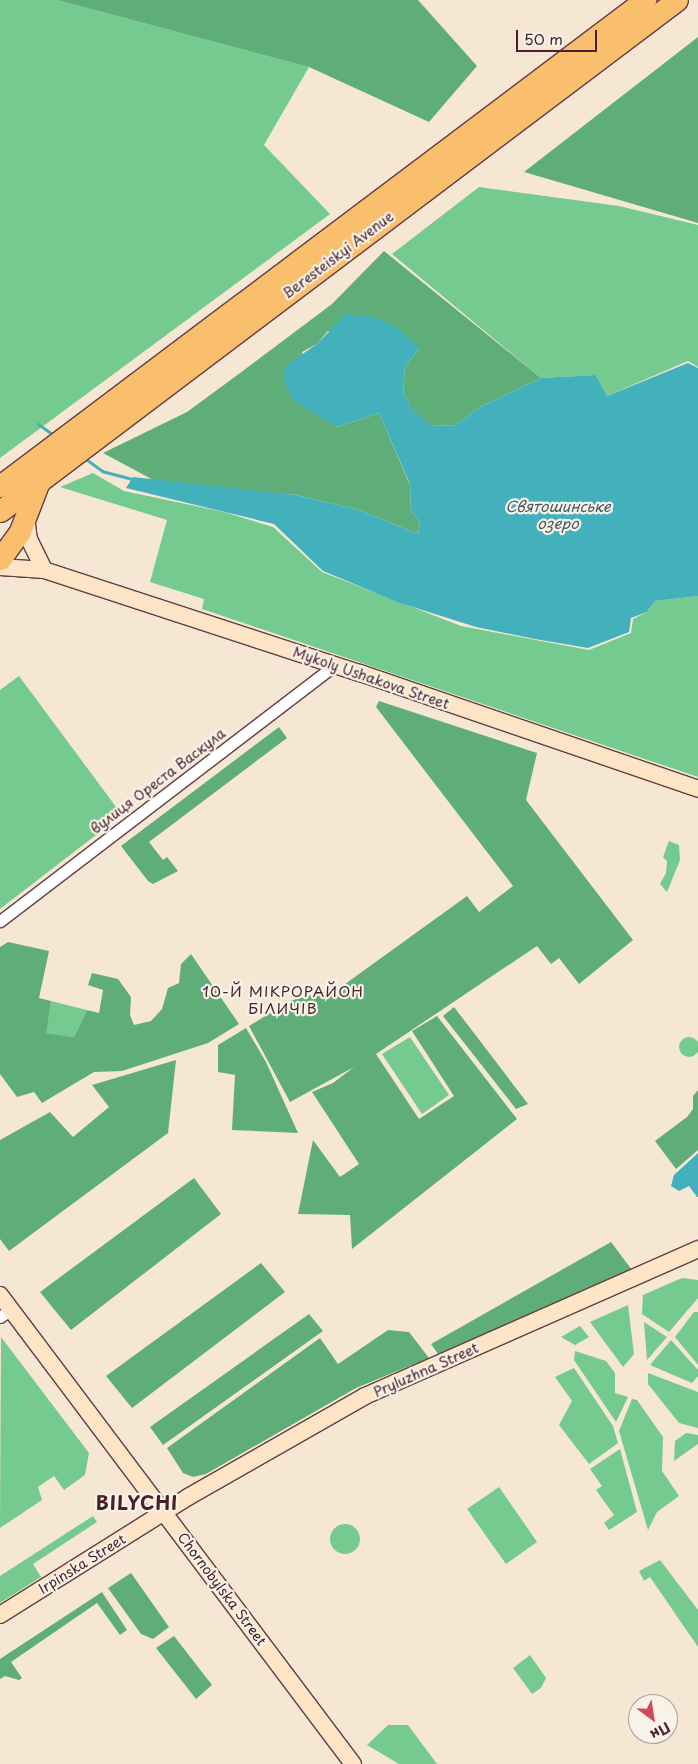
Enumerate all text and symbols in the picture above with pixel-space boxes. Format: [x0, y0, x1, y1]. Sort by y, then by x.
scale bar [518, 20, 599, 52]
text: 50 m [524, 27, 563, 50]
street label: Beresteiskyi Avenue [279, 208, 397, 302]
water label: Святошинське озеро [505, 496, 611, 531]
street label: Mykoly Ushakova Street [290, 643, 452, 713]
street label: вулиця Ореста Васкула [87, 725, 229, 837]
district label: 10-Й МІКРОРАЙОН БІЛИЧІВ [200, 981, 366, 1016]
street label: Pryluzhna Street [371, 1339, 481, 1401]
district label: BILYCHI [95, 1492, 179, 1514]
street label: Chornobylska Street [174, 1529, 270, 1649]
street label: Irpinska Street [35, 1530, 129, 1598]
north arrow [628, 1694, 678, 1744]
text: Пн [646, 1717, 675, 1746]

